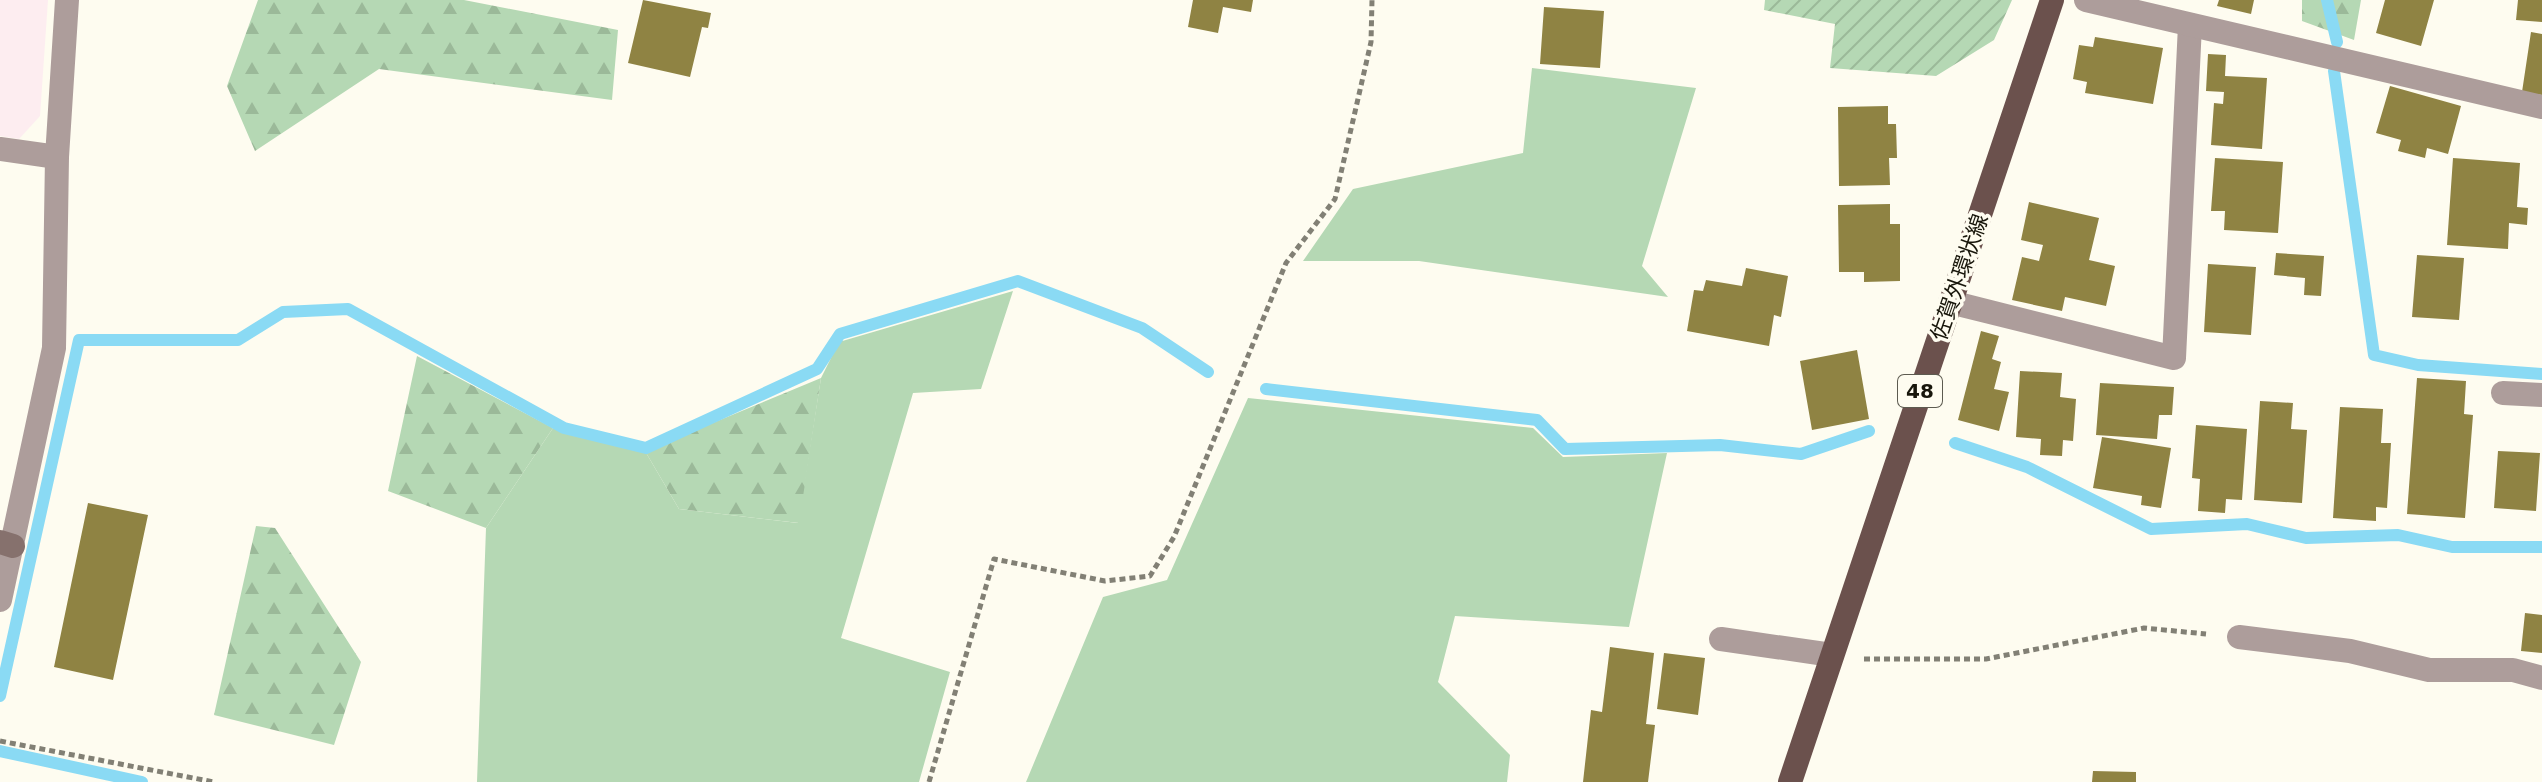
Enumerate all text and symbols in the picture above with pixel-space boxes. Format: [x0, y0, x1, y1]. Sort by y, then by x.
street label: 佐賀外環状線 [1926, 211, 1993, 344]
road number: 48 [1898, 375, 1942, 407]

